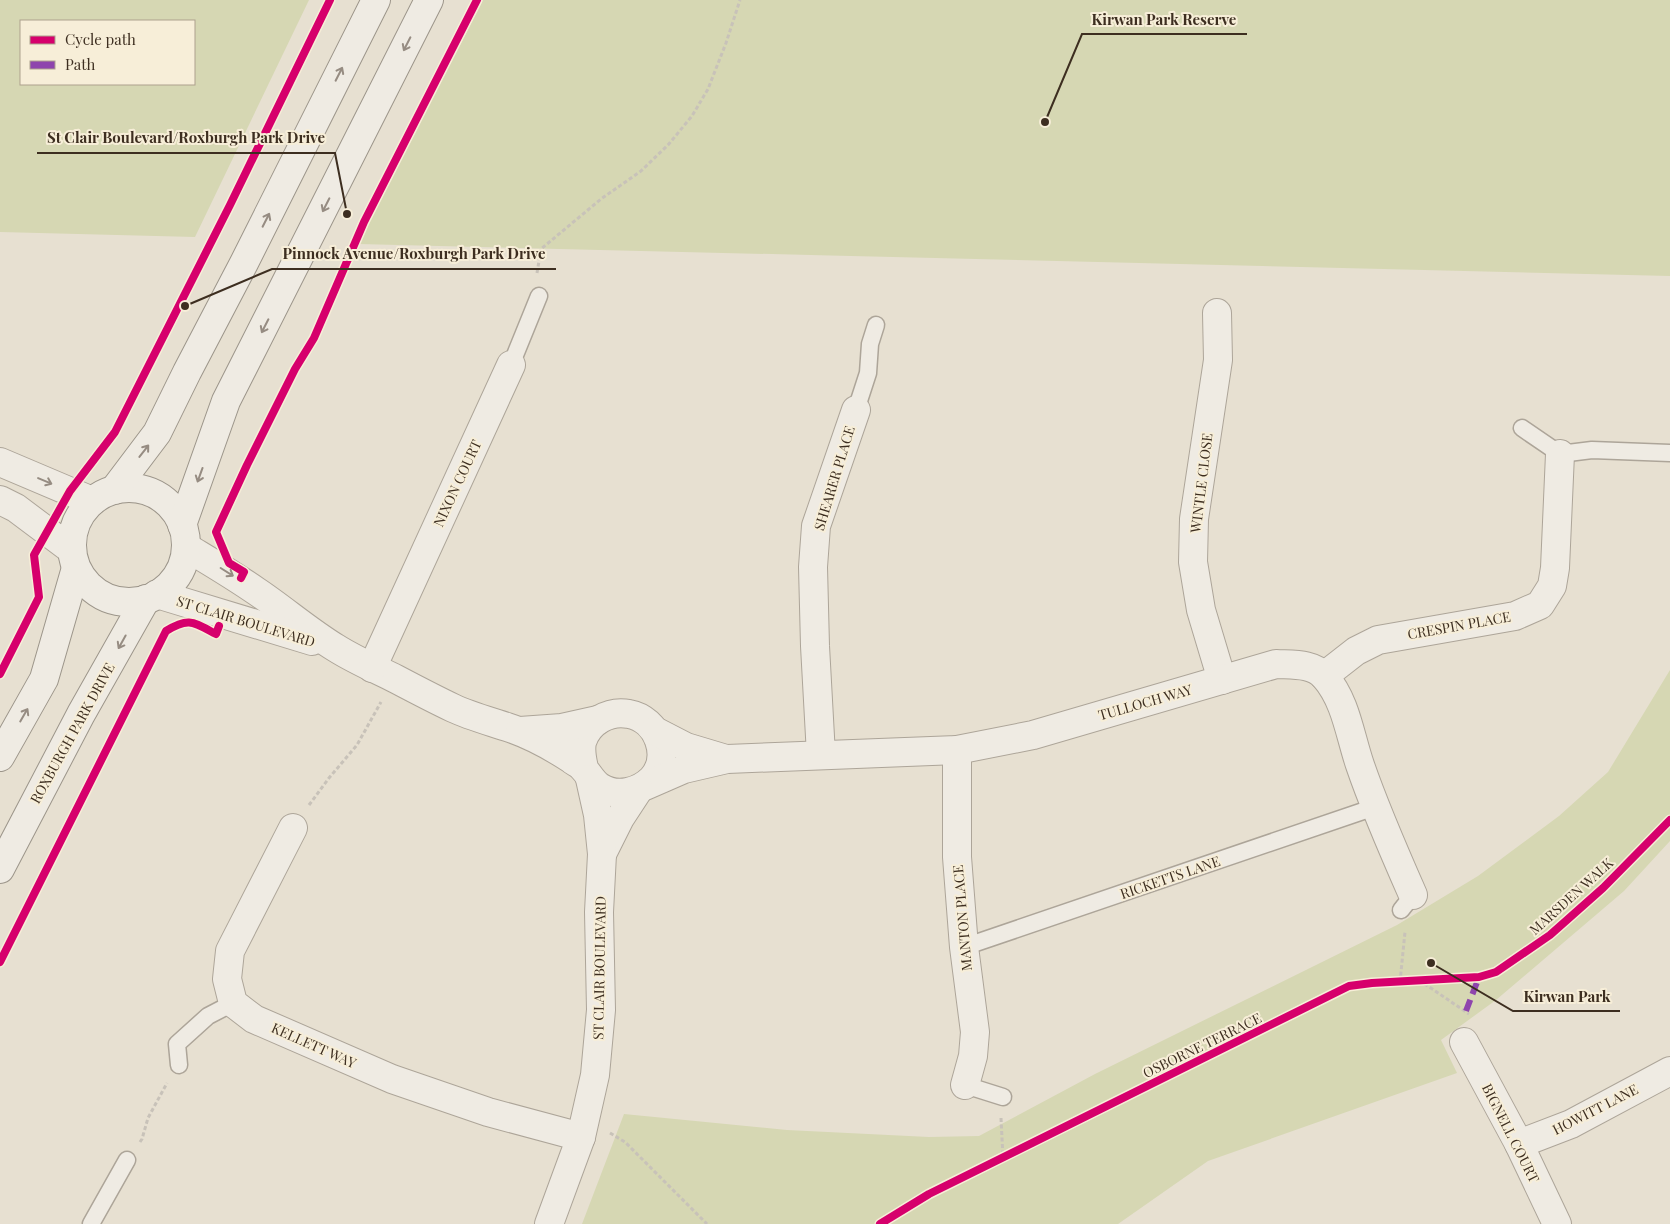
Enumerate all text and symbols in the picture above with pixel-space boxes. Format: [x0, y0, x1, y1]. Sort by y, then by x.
callout: Kirwan Park Reserve [1082, 4, 1247, 34]
text: Kirwan Park Reserve [1092, 9, 1237, 29]
legend [20, 20, 195, 85]
text: Cycle path [65, 29, 136, 49]
one-way arrow [402, 36, 412, 51]
text: Path [65, 54, 95, 74]
one-way arrow [334, 67, 344, 82]
callout: St Clair Boulevard/Roxburgh Park Drive [37, 123, 335, 153]
text: St Clair Boulevard/Roxburgh Park Drive [47, 127, 325, 147]
one-way arrow [321, 197, 331, 212]
one-way arrow [262, 213, 271, 228]
callout: Pinnock Avenue/Roxburgh Park Drive [272, 239, 556, 269]
text: Pinnock Avenue/Roxburgh Park Drive [282, 243, 546, 263]
one-way arrow [260, 319, 270, 334]
street label: SHEARER PLACE [809, 423, 859, 533]
street label: WINTLE CLOSE [1185, 432, 1217, 535]
street label: NIXON COURT [429, 436, 486, 530]
one-way arrow [138, 445, 149, 458]
one-way arrow [195, 467, 204, 482]
one-way arrow [37, 476, 52, 486]
one-way arrow [220, 568, 234, 578]
street label: ST CLAIR BOULEVARD [174, 591, 318, 651]
street label: CRESPIN PLACE [1406, 607, 1512, 643]
one-way arrow [117, 634, 127, 648]
street label: ROXBURGH PARK DRIVE [25, 659, 119, 807]
street label: TULLOCH WAY [1096, 679, 1195, 724]
one-way arrow [19, 707, 29, 722]
street label: RICKETTS LANE [1117, 851, 1223, 903]
street label: MARSDEN WALK [1525, 853, 1618, 939]
street label: MANTON PLACE [948, 864, 976, 972]
street label: ST CLAIR BOULEVARD [588, 896, 610, 1040]
callout: Kirwan Park [1513, 981, 1620, 1011]
text: Kirwan Park [1523, 986, 1611, 1006]
street label: OSBORNE TERRACE [1140, 1008, 1264, 1082]
street label: KELLETT WAY [269, 1018, 360, 1072]
street label: HOWITT LANE [1549, 1079, 1641, 1139]
street label: BIGNELL COURT [1478, 1080, 1544, 1186]

